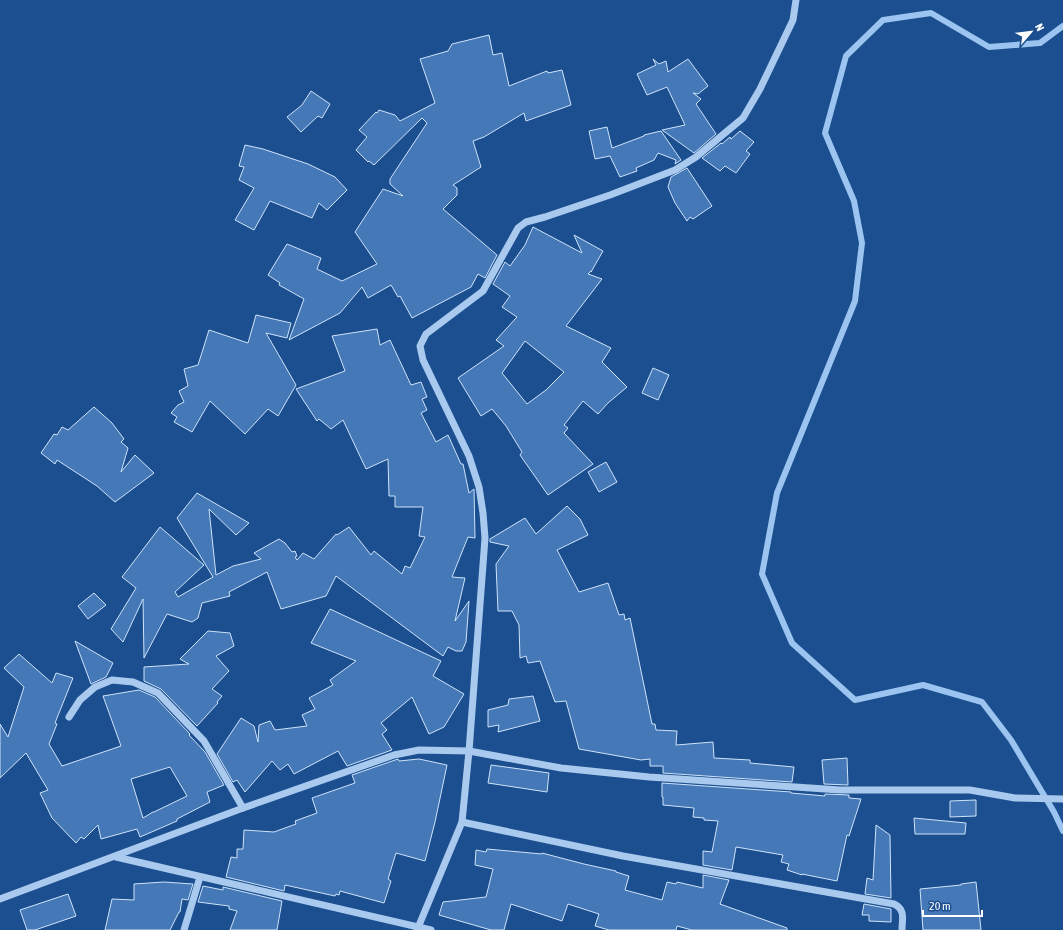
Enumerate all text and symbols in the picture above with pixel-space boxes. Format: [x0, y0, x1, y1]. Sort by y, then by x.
north arrow [1011, 12, 1051, 52]
text: N [1033, 22, 1047, 33]
scale bar [923, 892, 982, 918]
text: 20 m [929, 899, 951, 913]

